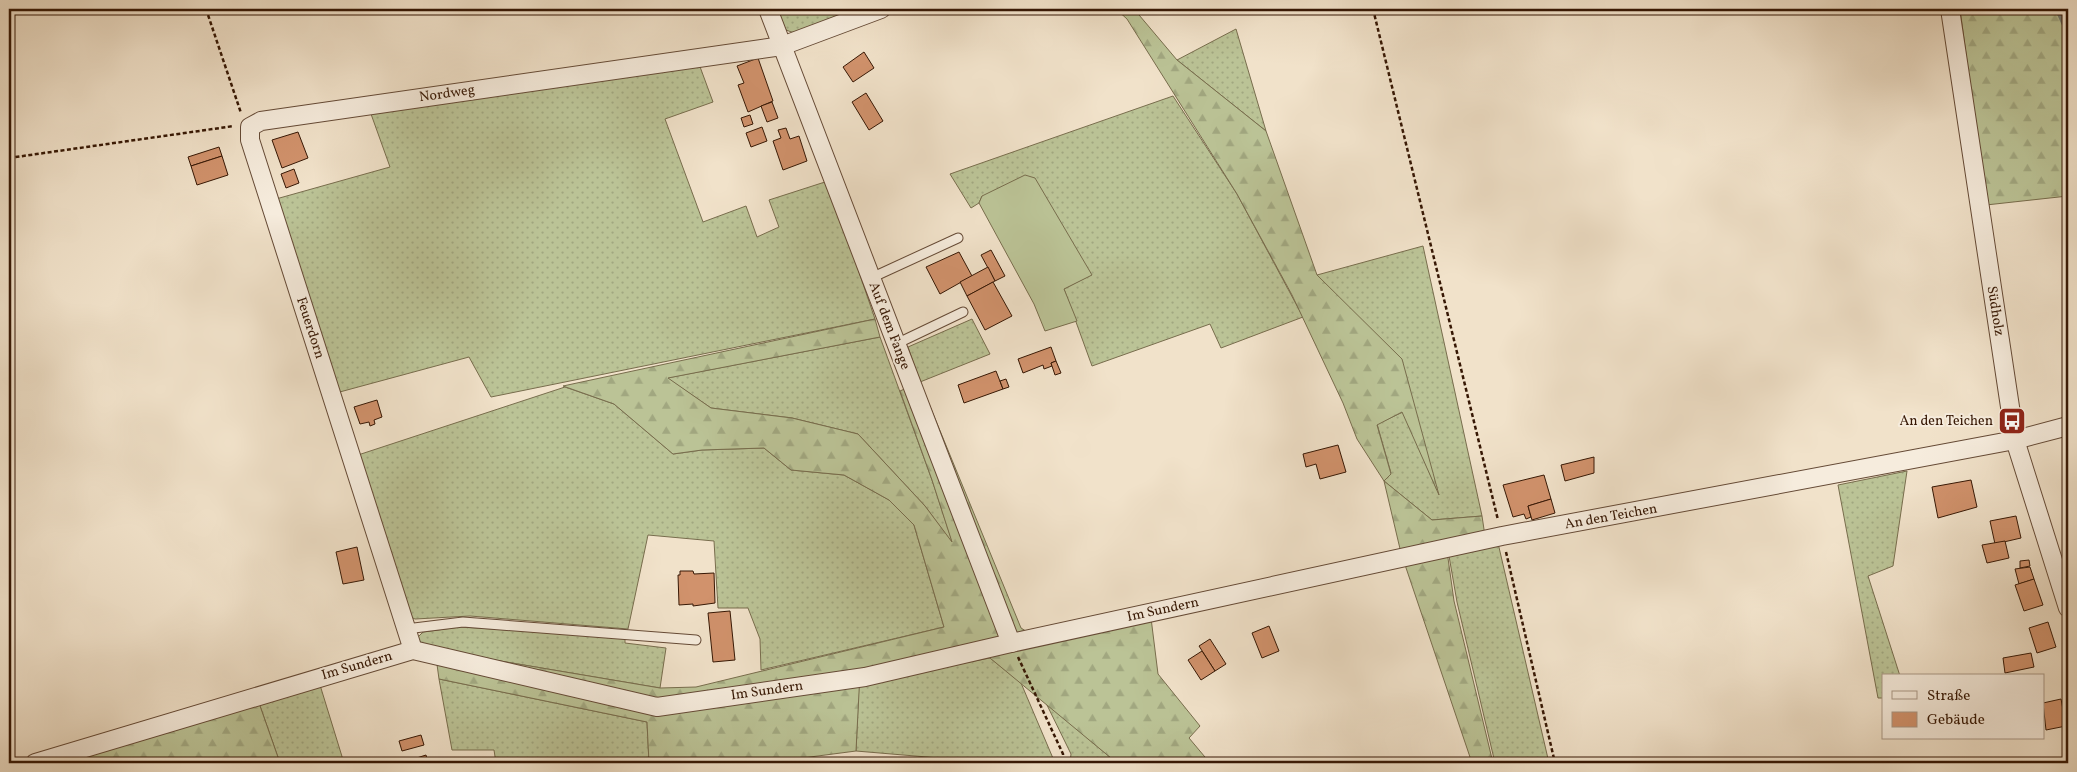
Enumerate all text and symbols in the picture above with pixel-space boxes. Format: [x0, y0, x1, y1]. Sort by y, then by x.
street label: Nordweg [418, 81, 476, 107]
street label: Auf dem Fange [864, 279, 915, 373]
street label: Südholz [1982, 285, 2008, 337]
street label: Feuerdorn [291, 295, 329, 361]
bus stop icon: An den Teichen [1997, 406, 2027, 436]
place label: An den Teichen [1899, 412, 1993, 431]
street label: An den Teichen [1563, 500, 1659, 534]
street label: Im Sundern [1125, 593, 1201, 627]
street label: Im Sundern [319, 647, 395, 685]
legend [1882, 674, 2044, 740]
street label: Im Sundern [730, 677, 804, 705]
text: Straße [1927, 686, 1970, 707]
text: Gebäude [1927, 710, 1985, 731]

